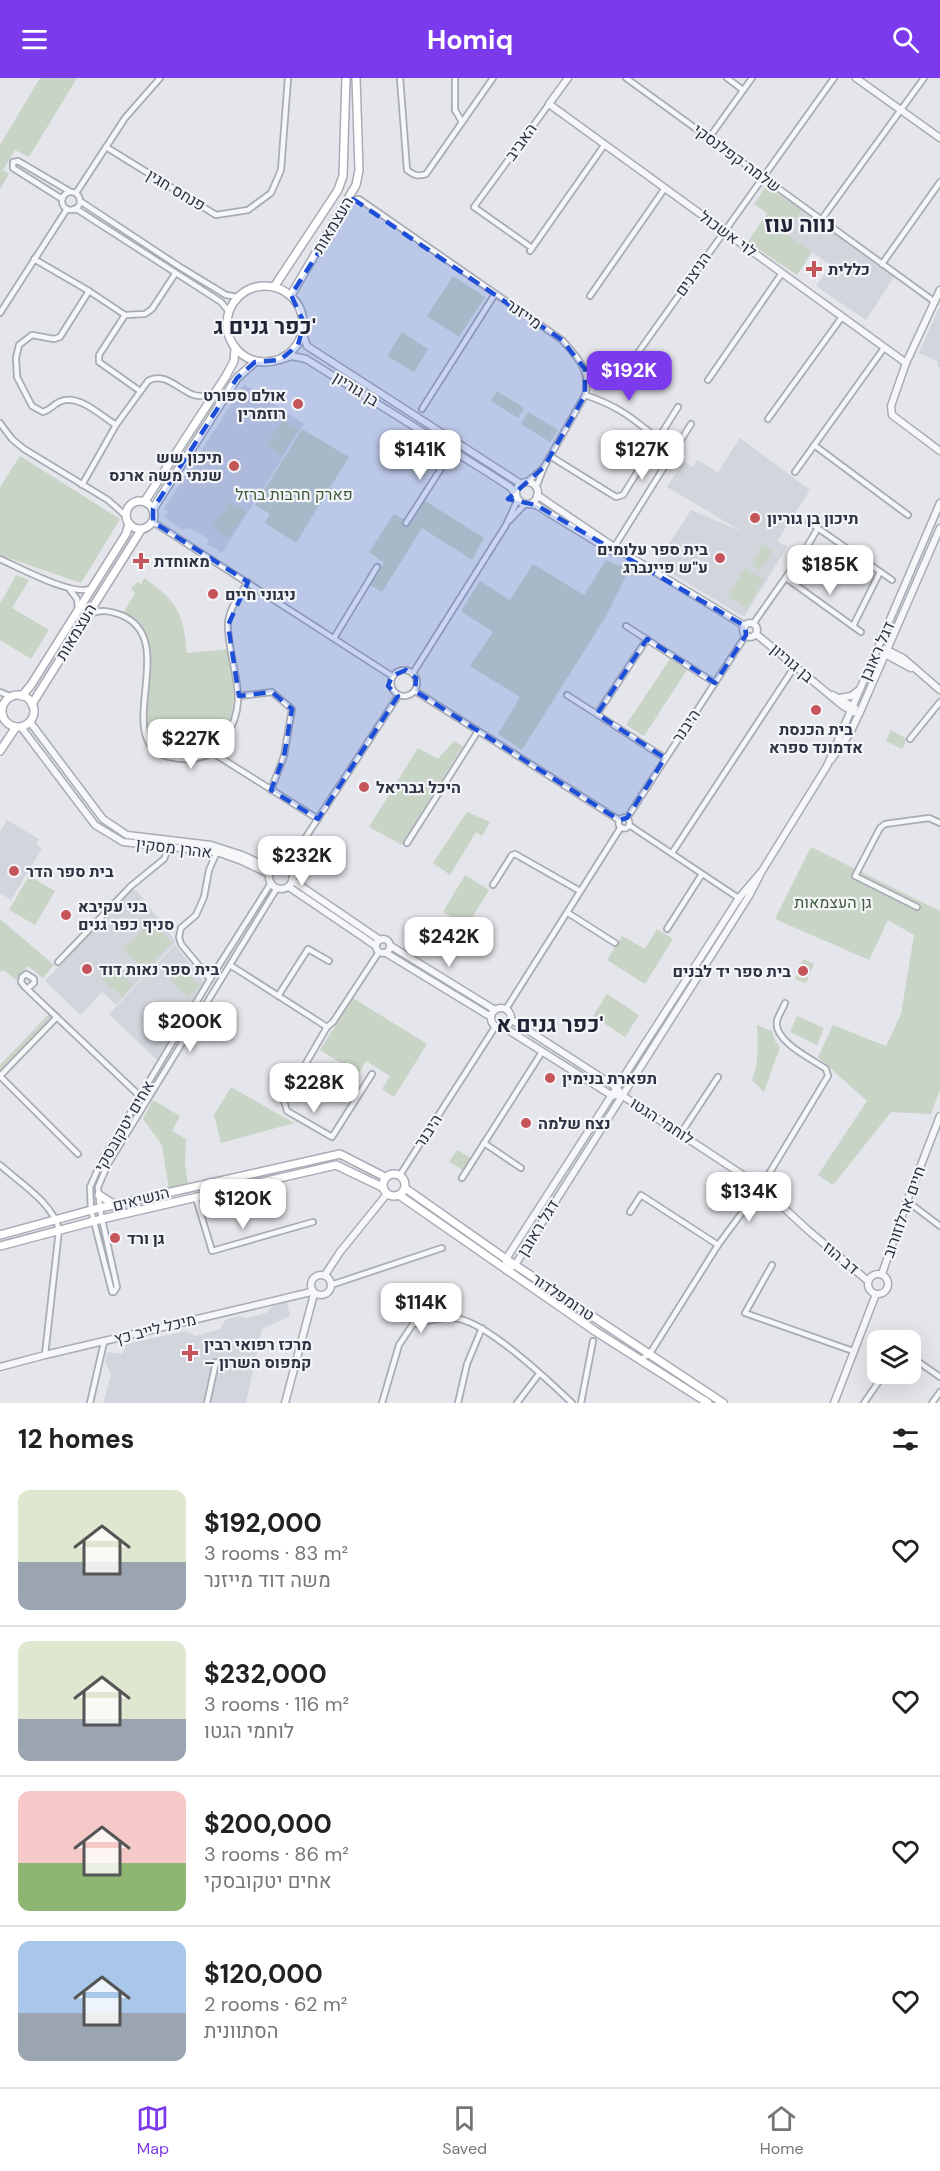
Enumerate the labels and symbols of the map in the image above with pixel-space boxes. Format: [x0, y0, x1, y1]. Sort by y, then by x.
street label: האביב [500, 119, 542, 165]
street label: שלמה קפלנסקי [689, 119, 785, 197]
street label: פנחס חגין [143, 164, 209, 216]
street label: העצמאות [308, 193, 358, 257]
street label: לוי אשכול [695, 206, 761, 262]
district label: נווה עוז [765, 210, 835, 239]
street label: הניצנים [670, 248, 716, 300]
place label: כללית [828, 259, 870, 280]
marker: כללית [805, 260, 823, 278]
street label: מייזנר [502, 294, 546, 334]
district label: כפר גנים ג' [214, 312, 316, 341]
pin: $192K [587, 351, 671, 402]
street label: בן גוריון [329, 367, 383, 412]
place label: אולם ספורט רוזמרין [203, 385, 286, 424]
marker: אולם ספורט רוזמרין [291, 397, 305, 411]
pin: $141K [378, 430, 462, 481]
pin: $127K [600, 430, 684, 481]
place label: תיכון שש שנתי משה ארנס [109, 447, 222, 486]
marker: תיכון שש שנתי משה ארנס [227, 459, 241, 473]
park label: פארק חרבות ברזל [235, 484, 353, 505]
place label: תיכון בן גוריון [767, 508, 859, 529]
marker: תיכון בן גוריון [748, 511, 762, 525]
place label: בית ספר עלומים ע"ש פיינברג [597, 539, 708, 578]
pin: $185K [788, 545, 872, 596]
place label: מאוחדת [154, 551, 210, 572]
marker: בית ספר עלומים ע"ש פיינברג [713, 551, 727, 565]
marker: מאוחדת [132, 552, 150, 570]
place label: ניגוני חיים [225, 584, 296, 605]
marker: ניגוני חיים [206, 587, 220, 601]
street label: העצמאות [51, 600, 101, 664]
street label: דגל ראובן [855, 618, 899, 684]
street label: בן גוריון [766, 639, 818, 688]
marker: בית הכנסת אדמונד ספרא [809, 703, 823, 717]
street label: היבנר [667, 705, 705, 747]
pin: $227K [149, 719, 233, 770]
place label: בית הכנסת אדמונד ספרא [769, 719, 863, 758]
place label: היכל גבריאל [376, 777, 461, 798]
marker: היכל גבריאל [357, 780, 371, 794]
street label: אהרן מסקין [135, 833, 213, 863]
pin: $232K [260, 836, 344, 887]
place label: בית ספר הדר [26, 861, 114, 882]
marker: בית ספר הדר [7, 864, 21, 878]
park label: גן העצמאות [794, 892, 872, 913]
place label: בני עקיבא סניף כפר גנים [78, 896, 174, 935]
marker: בני עקיבא סניף כפר גנים [59, 908, 73, 922]
pin: $242K [407, 917, 491, 968]
place label: בית ספר נאות דוד [99, 959, 219, 980]
place label: בית ספר יד לבנים [672, 961, 791, 982]
marker: בית ספר נאות דוד [80, 962, 94, 976]
marker: בית ספר יד לבנים [796, 964, 810, 978]
pin: $200K [148, 1002, 232, 1053]
district label: כפר גנים א' [496, 1010, 604, 1039]
pin: $228K [272, 1063, 356, 1114]
place label: תפארת בנימין [562, 1068, 657, 1089]
marker: תפארת בנימין [543, 1071, 557, 1085]
street label: אחים יטקובסקי [89, 1077, 159, 1175]
street label: לוחמי הגטו [626, 1093, 698, 1149]
street label: היבנר [409, 1110, 447, 1152]
place label: נצח שלמה [538, 1113, 611, 1134]
marker: נצח שלמה [519, 1116, 533, 1130]
street label: חיים ארלוזורוב [878, 1163, 930, 1261]
pin: $134K [707, 1172, 791, 1223]
pin: $120K [201, 1179, 285, 1230]
street label: הנשיאים [110, 1182, 172, 1216]
street label: דגל ראובן [512, 1196, 564, 1260]
place label: גן ורד [127, 1228, 165, 1249]
marker: גן ורד [108, 1231, 122, 1245]
street label: דב הוז [819, 1237, 863, 1279]
street label: טרומפלדור [527, 1268, 599, 1326]
pin: $114K [379, 1283, 463, 1334]
street label: מיכל לייב כץ [112, 1309, 198, 1349]
place label: מרכז רפואי רבין – קמפוס השרון [204, 1334, 312, 1373]
marker: מרכז רפואי רבין – קמפוס השרון [181, 1344, 199, 1362]

